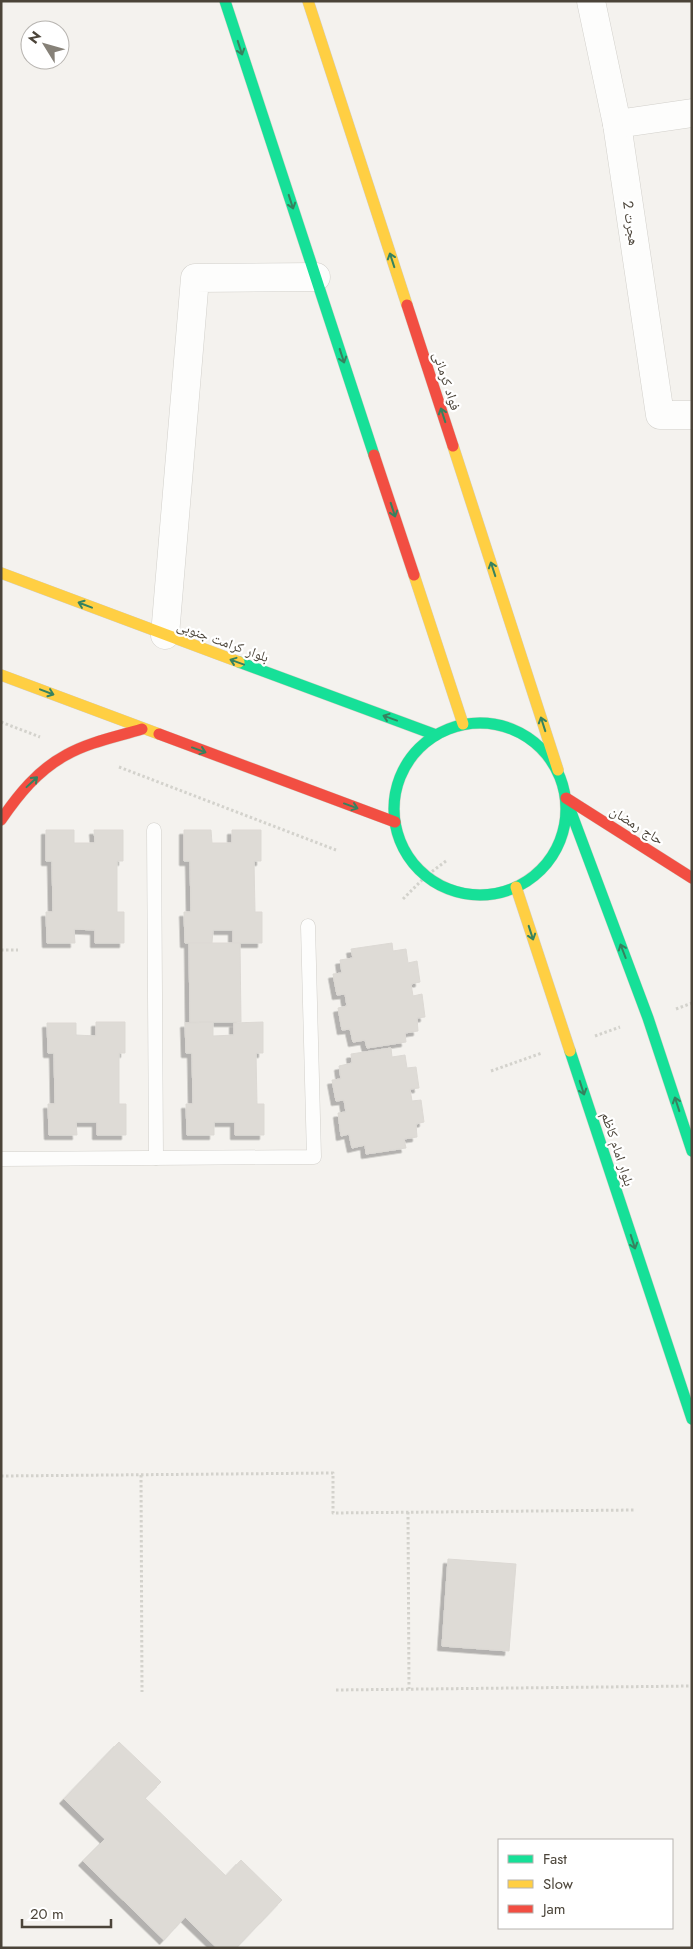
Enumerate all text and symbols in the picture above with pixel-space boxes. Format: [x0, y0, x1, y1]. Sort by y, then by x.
north arrow [20, 20, 70, 70]
text: N [23, 27, 46, 48]
one-way arrow [236, 39, 245, 55]
one-way arrow [287, 194, 296, 209]
street label: هجرت 2 [618, 199, 644, 247]
one-way arrow [387, 253, 397, 269]
one-way arrow [338, 348, 347, 363]
street label: فواد کرمانی [428, 349, 466, 413]
one-way arrow [437, 407, 447, 423]
one-way arrow [388, 502, 398, 518]
one-way arrow [487, 562, 497, 578]
one-way arrow [78, 600, 94, 609]
street label: بلوار کرامت جنوبی [174, 615, 272, 667]
one-way arrow [230, 657, 246, 666]
one-way arrow [39, 688, 54, 697]
one-way arrow [383, 713, 398, 722]
one-way arrow [538, 717, 547, 732]
one-way arrow [191, 746, 206, 755]
one-way arrow [25, 776, 38, 788]
street label: حاج رمضان [606, 801, 668, 849]
one-way arrow [343, 802, 359, 811]
one-way arrow [527, 925, 537, 941]
one-way arrow [618, 944, 627, 959]
one-way arrow [578, 1079, 588, 1095]
one-way arrow [671, 1097, 681, 1113]
street label: بلوار امام کاظم [597, 1109, 639, 1189]
one-way arrow [629, 1234, 638, 1249]
legend [498, 1839, 673, 1929]
text: Fast [543, 1848, 567, 1870]
text: Slow [543, 1873, 574, 1895]
scale bar [22, 1896, 111, 1928]
text: Jam [541, 1898, 566, 1920]
text: 20 m [30, 1903, 64, 1925]

